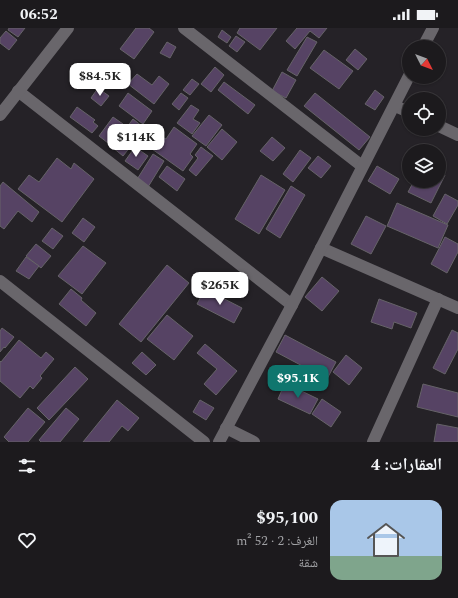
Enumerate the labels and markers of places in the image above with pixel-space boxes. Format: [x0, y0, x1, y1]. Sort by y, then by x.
pin: $84.5K [67, 63, 133, 97]
pin: $114K [108, 124, 164, 158]
pin: $265K [192, 272, 248, 306]
pin: $95.1K [265, 365, 331, 399]

